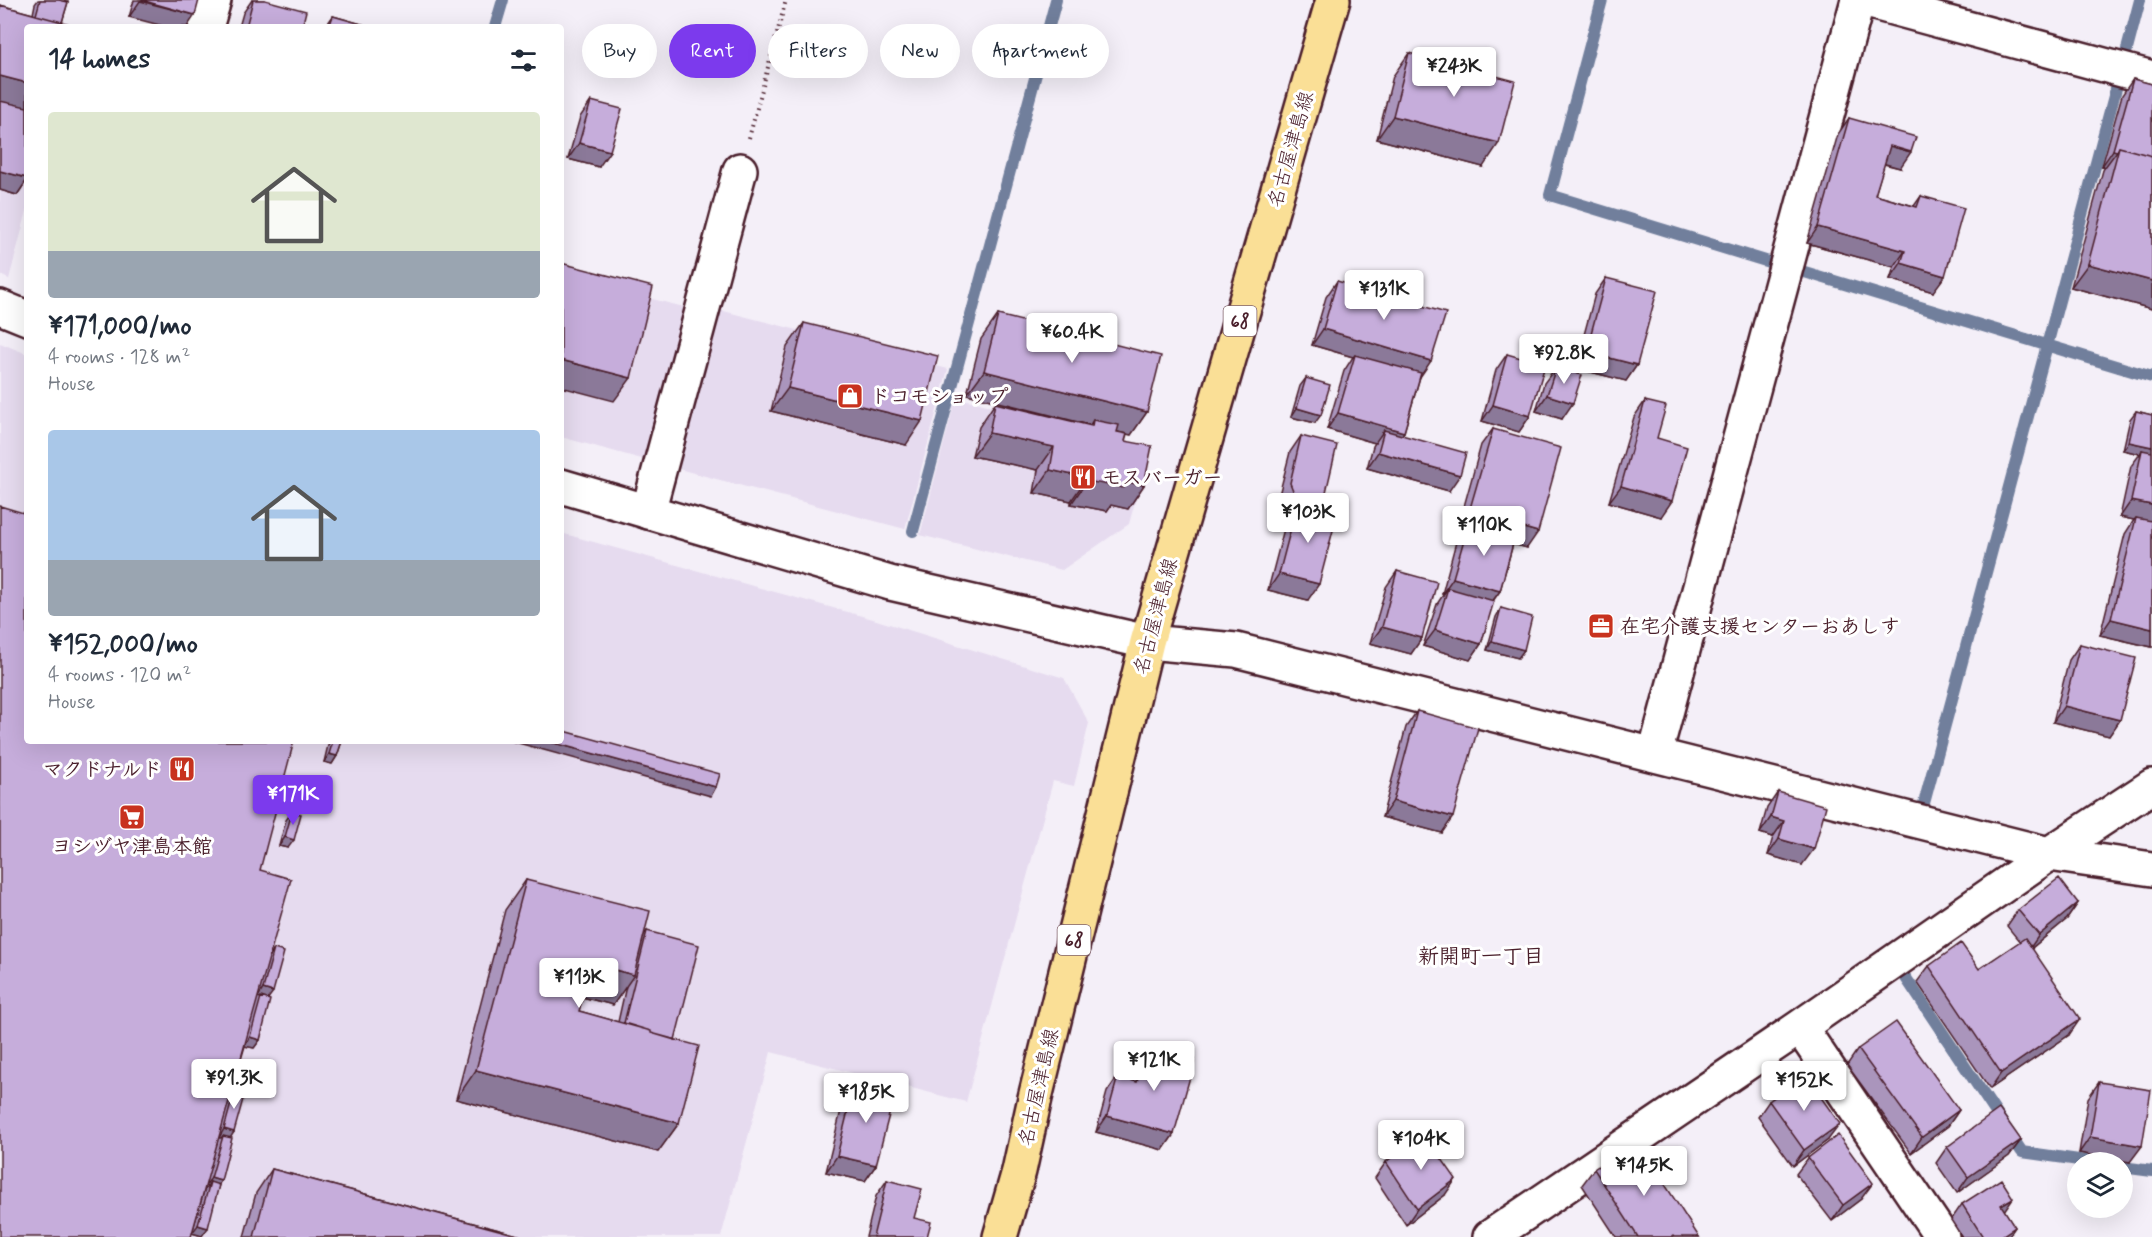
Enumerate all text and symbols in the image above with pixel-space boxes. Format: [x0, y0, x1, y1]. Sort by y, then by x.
chip: Buy [582, 24, 657, 78]
chip: Rent [669, 24, 756, 78]
chip: Filters [768, 24, 868, 78]
chip: New [880, 24, 960, 78]
chip: Apartment [972, 24, 1109, 78]
text: 14 homes [48, 43, 150, 77]
icon: filters [507, 44, 540, 77]
pin: ¥243K [1412, 47, 1496, 98]
text: ¥243K [1426, 53, 1482, 80]
street label: 名古屋津島線 [1262, 88, 1321, 211]
icon: home [240, 151, 348, 259]
pin: ¥131K [1342, 270, 1426, 321]
text: ¥131K [1359, 276, 1409, 303]
road number: 68 [1224, 306, 1256, 336]
text: ¥171,000/mo [48, 310, 192, 344]
pin: ¥60.4K [1023, 313, 1121, 364]
text: ¥60.4K [1040, 319, 1104, 346]
pin: ¥92.8K [1515, 334, 1613, 385]
text: ¥92.8K [1533, 340, 1595, 367]
text: 4 rooms · 128 m² [48, 344, 190, 371]
text: House [48, 371, 95, 398]
shop icon: ドコモショップ [835, 381, 865, 411]
place label: ドコモショップ [870, 384, 1008, 411]
restaurant icon: モスバーガー [1068, 462, 1098, 492]
place label: モスバーガー [1102, 465, 1222, 492]
icon: home [240, 469, 348, 577]
pin: ¥103K [1266, 493, 1350, 544]
text: ¥103K [1281, 499, 1335, 526]
pin: ¥110K [1442, 506, 1526, 557]
text: ¥110K [1456, 512, 1512, 539]
street label: 名古屋津島線 [1128, 555, 1185, 678]
office icon: 在宅介護支援センターおあしす [1586, 611, 1616, 641]
place label: 在宅介護支援センターおあしす [1620, 614, 1900, 641]
text: ¥152,000/mo [48, 628, 198, 662]
text: 4 rooms · 120 m² [48, 662, 191, 689]
text: House [48, 689, 95, 716]
restaurant icon: マクドナルド [167, 754, 197, 784]
place label: マクドナルド [43, 757, 162, 784]
pin: ¥171K [251, 775, 335, 826]
text: ¥171K [267, 781, 319, 808]
supermarket icon: ヨシヅヤ津島本館 [117, 802, 147, 832]
place label: ヨシヅヤ津島本館 [52, 834, 212, 861]
road number: 68 [1058, 925, 1090, 955]
district label: 新開町一丁目 [1418, 943, 1544, 971]
pin: ¥113K [537, 958, 621, 1009]
text: ¥113K [553, 964, 605, 991]
street label: 名古屋津島線 [1013, 1026, 1066, 1149]
pin: ¥121K [1112, 1041, 1196, 1092]
text: ¥121K [1128, 1047, 1180, 1074]
pin: ¥91.3K [185, 1059, 283, 1110]
pin: ¥152K [1762, 1061, 1846, 1112]
text: ¥91.3K [205, 1065, 263, 1092]
text: ¥152K [1775, 1067, 1833, 1094]
pin: ¥185K [824, 1073, 908, 1124]
text: ¥185K [838, 1079, 894, 1106]
pin: ¥104K [1379, 1120, 1463, 1171]
text: ¥104K [1392, 1126, 1450, 1153]
pin: ¥145K [1602, 1146, 1686, 1197]
text: ¥145K [1615, 1152, 1673, 1179]
map controls [2067, 1152, 2133, 1218]
button: layers [2067, 1152, 2133, 1218]

